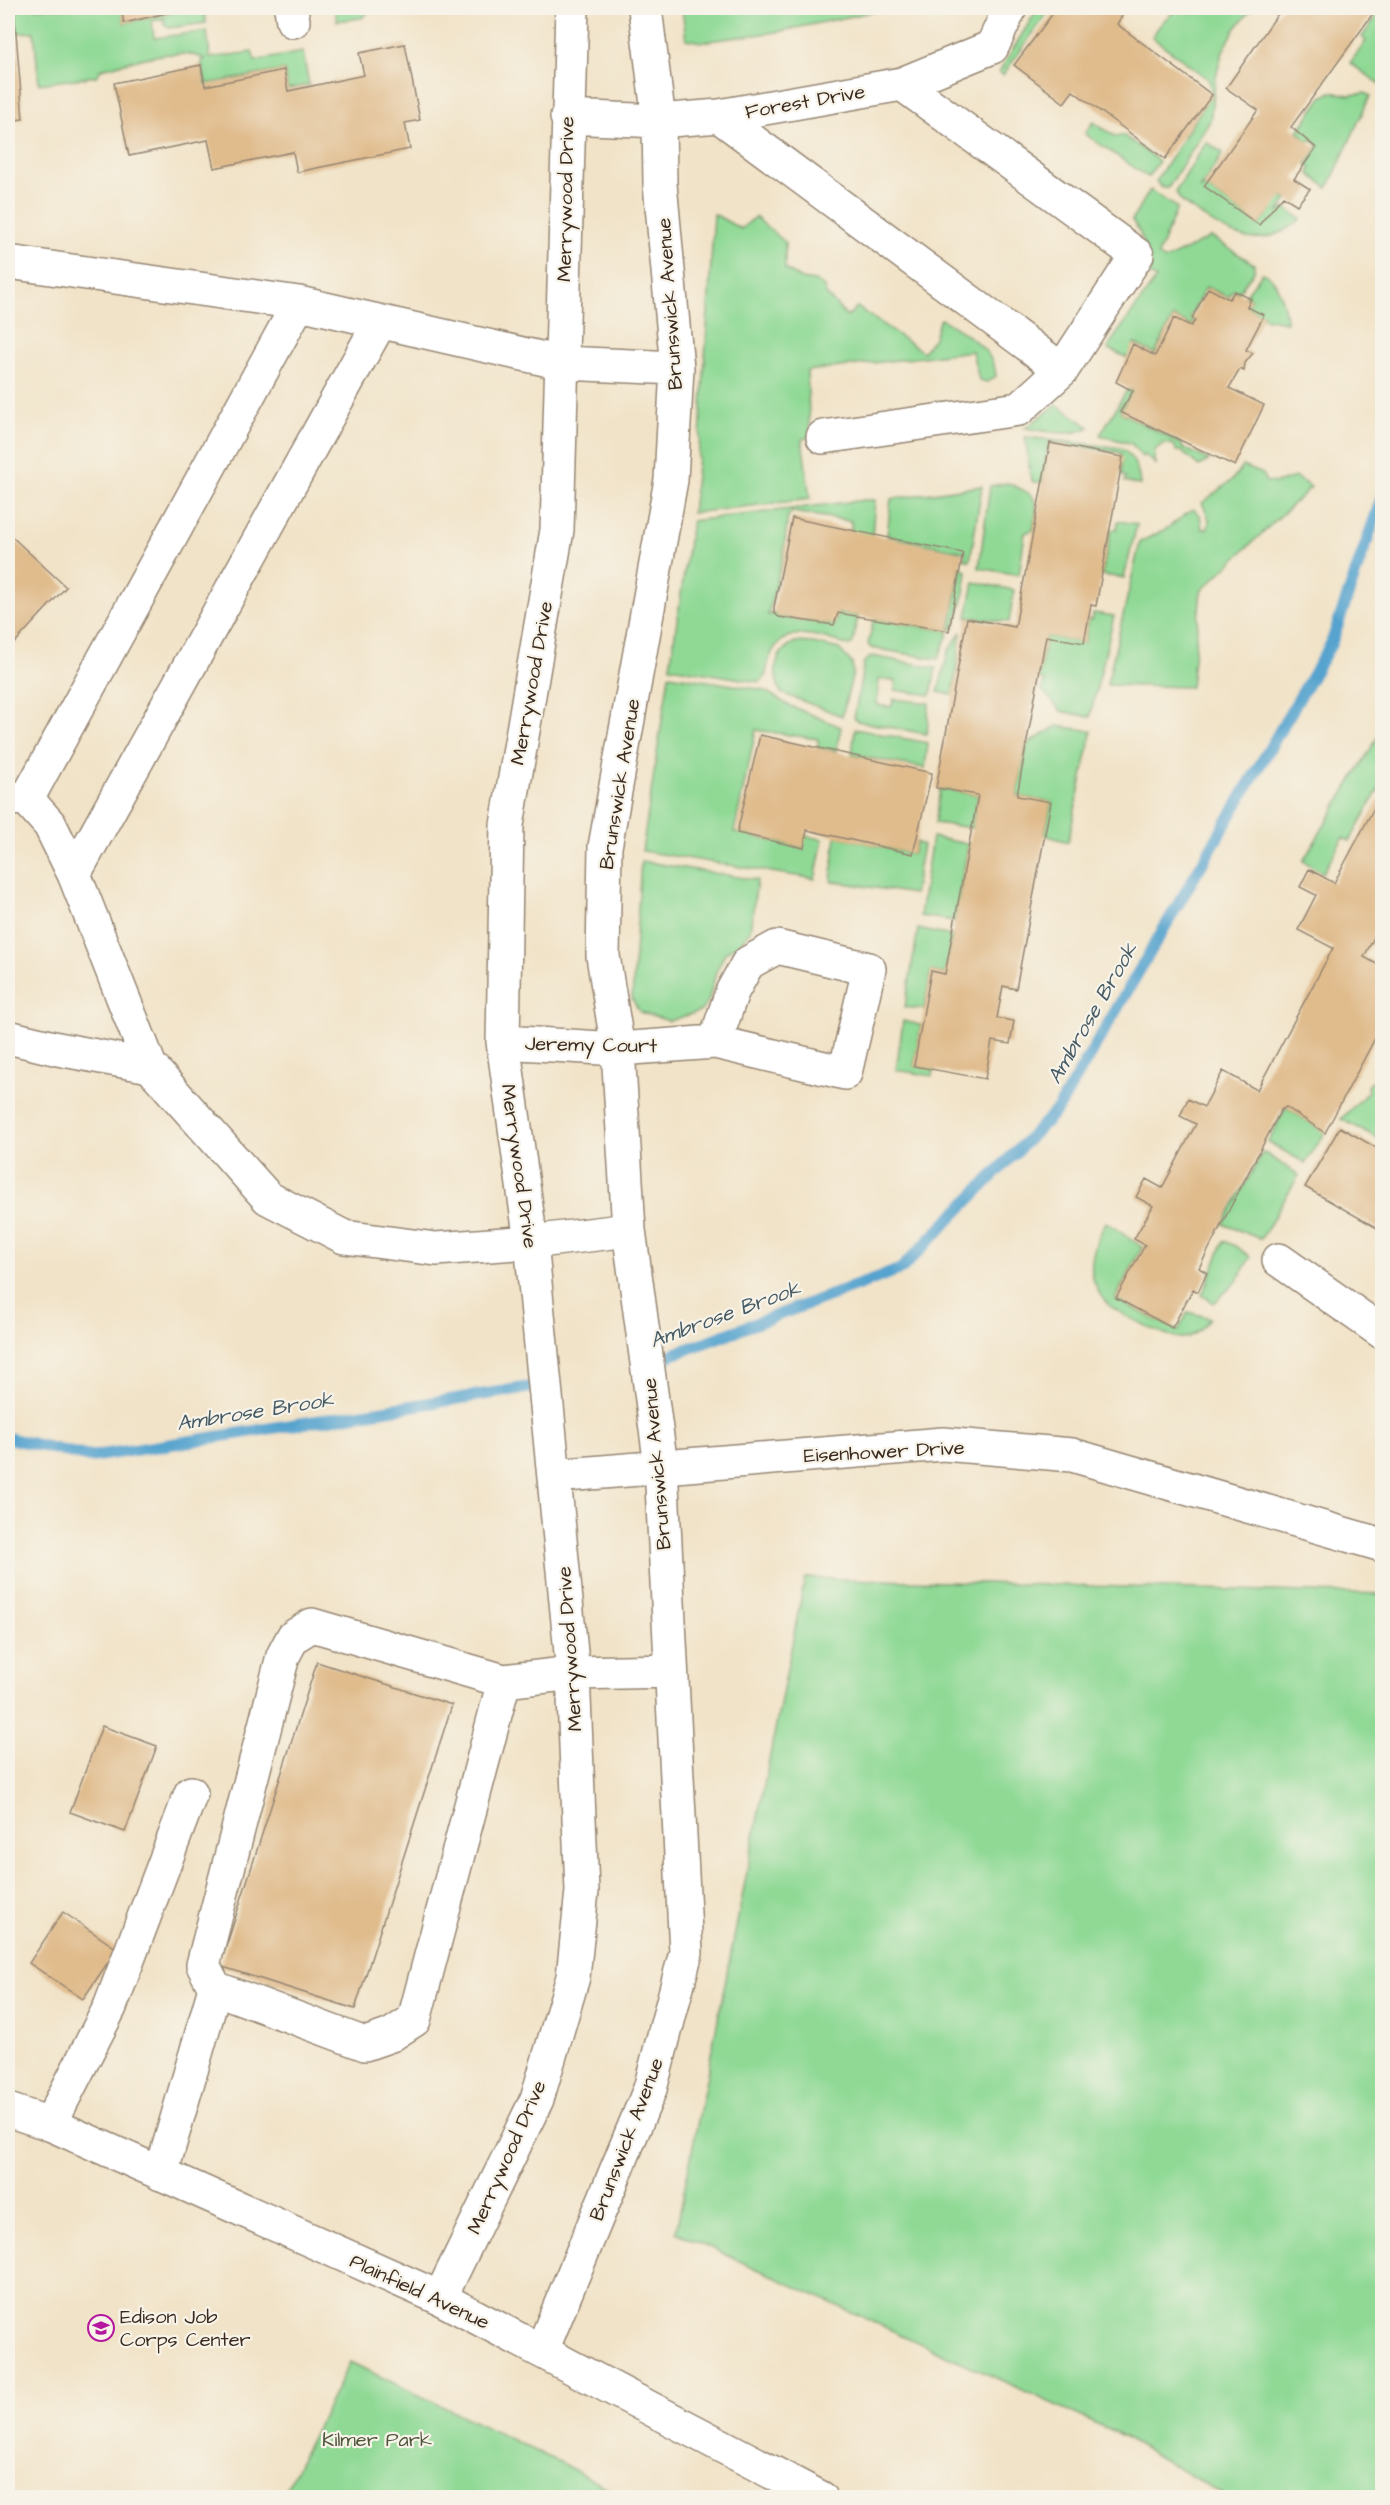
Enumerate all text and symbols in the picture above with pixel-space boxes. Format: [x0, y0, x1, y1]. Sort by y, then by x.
street label: Forest Drive [743, 78, 868, 126]
street label: Merrywood Drive [551, 116, 582, 282]
street label: Brunswick Avenue [650, 217, 690, 391]
street label: Merrywood Drive [504, 599, 561, 767]
street label: Brunswick Avenue [593, 697, 647, 872]
water label: Ambrose Brook [1040, 936, 1145, 1089]
street label: Jeremy Court [524, 1030, 657, 1061]
street label: Merrywood Drive [493, 1082, 544, 1250]
water label: Ambrose Brook [646, 1273, 806, 1355]
street label: Brunswick Avenue [636, 1377, 678, 1551]
water label: Ambrose Brook [175, 1385, 337, 1438]
street label: Eisenhower Drive [803, 1434, 965, 1470]
street label: Merrywood Drive [550, 1565, 591, 1732]
street label: Brunswick Avenue [583, 2054, 671, 2225]
street label: Merrywood Drive [460, 2076, 554, 2239]
street label: Plainfield Avenue [345, 2247, 494, 2337]
place label: Edison Job Corps Center [120, 2303, 251, 2354]
school or university icon: Edison Job Corps Center [86, 2313, 116, 2343]
park label: Kilmer Park [322, 2426, 432, 2454]

